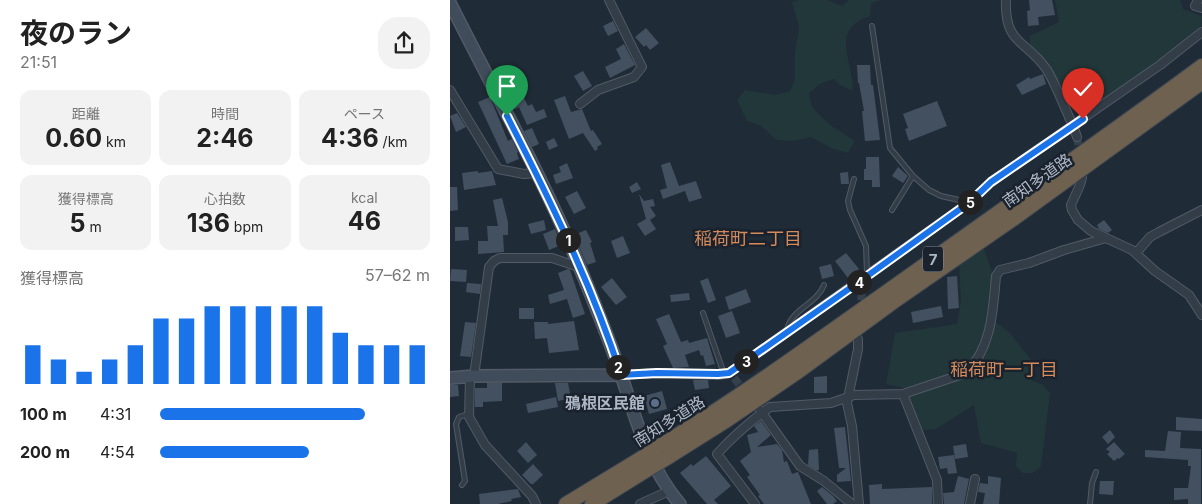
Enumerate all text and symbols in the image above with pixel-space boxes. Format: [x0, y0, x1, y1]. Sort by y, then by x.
text: 夜のラン [20, 16, 132, 50]
button: share [378, 17, 430, 69]
text: 21:51 [20, 52, 57, 72]
pin [486, 65, 528, 116]
pin [1062, 68, 1104, 119]
icon: arrive [493, 72, 521, 100]
icon: check [1069, 75, 1097, 103]
text: 距離 [72, 105, 100, 122]
text: 時間 [211, 105, 239, 122]
text: ペース [344, 105, 385, 122]
text: 0.60 [45, 123, 102, 153]
text: 2:46 [196, 123, 254, 153]
text: 4:36 [321, 123, 379, 153]
text: km [102, 133, 126, 150]
text: /km [379, 133, 408, 150]
street label: 南知多道路 [998, 149, 1076, 211]
text: kcal [351, 189, 378, 206]
text: 獲得標高 [58, 190, 114, 207]
text: 心拍数 [204, 190, 246, 207]
pin: 5 [958, 190, 982, 214]
text: 5 [966, 194, 975, 211]
text: 46 [348, 206, 381, 236]
text: 5 [70, 208, 86, 238]
text: 136 [187, 208, 230, 238]
text: m [86, 218, 102, 235]
text: bpm [230, 218, 263, 235]
pin: 1 [556, 228, 580, 252]
district label: 稲荷町二丁目 [694, 228, 802, 249]
text: 1 [565, 232, 572, 249]
road number: 7 [923, 246, 943, 272]
text: 57–62 m [365, 265, 430, 285]
text: 獲得標高 [20, 268, 84, 288]
pin: 4 [846, 270, 872, 294]
text: 4 [855, 274, 864, 291]
pin: 3 [734, 348, 758, 374]
text: 3 [742, 353, 751, 370]
pin: 2 [606, 354, 630, 380]
text: 2 [614, 359, 623, 376]
district label: 稲荷町一丁目 [950, 359, 1058, 380]
street label: 南知多道路 [630, 391, 708, 451]
place label: 鴉根区民館 [565, 393, 645, 413]
marker: 鴉根区民館 [649, 397, 661, 409]
text: 100 m [20, 404, 67, 424]
text: 4:31 [100, 404, 131, 424]
text: 200 m [20, 442, 70, 462]
text: 4:54 [100, 442, 135, 462]

